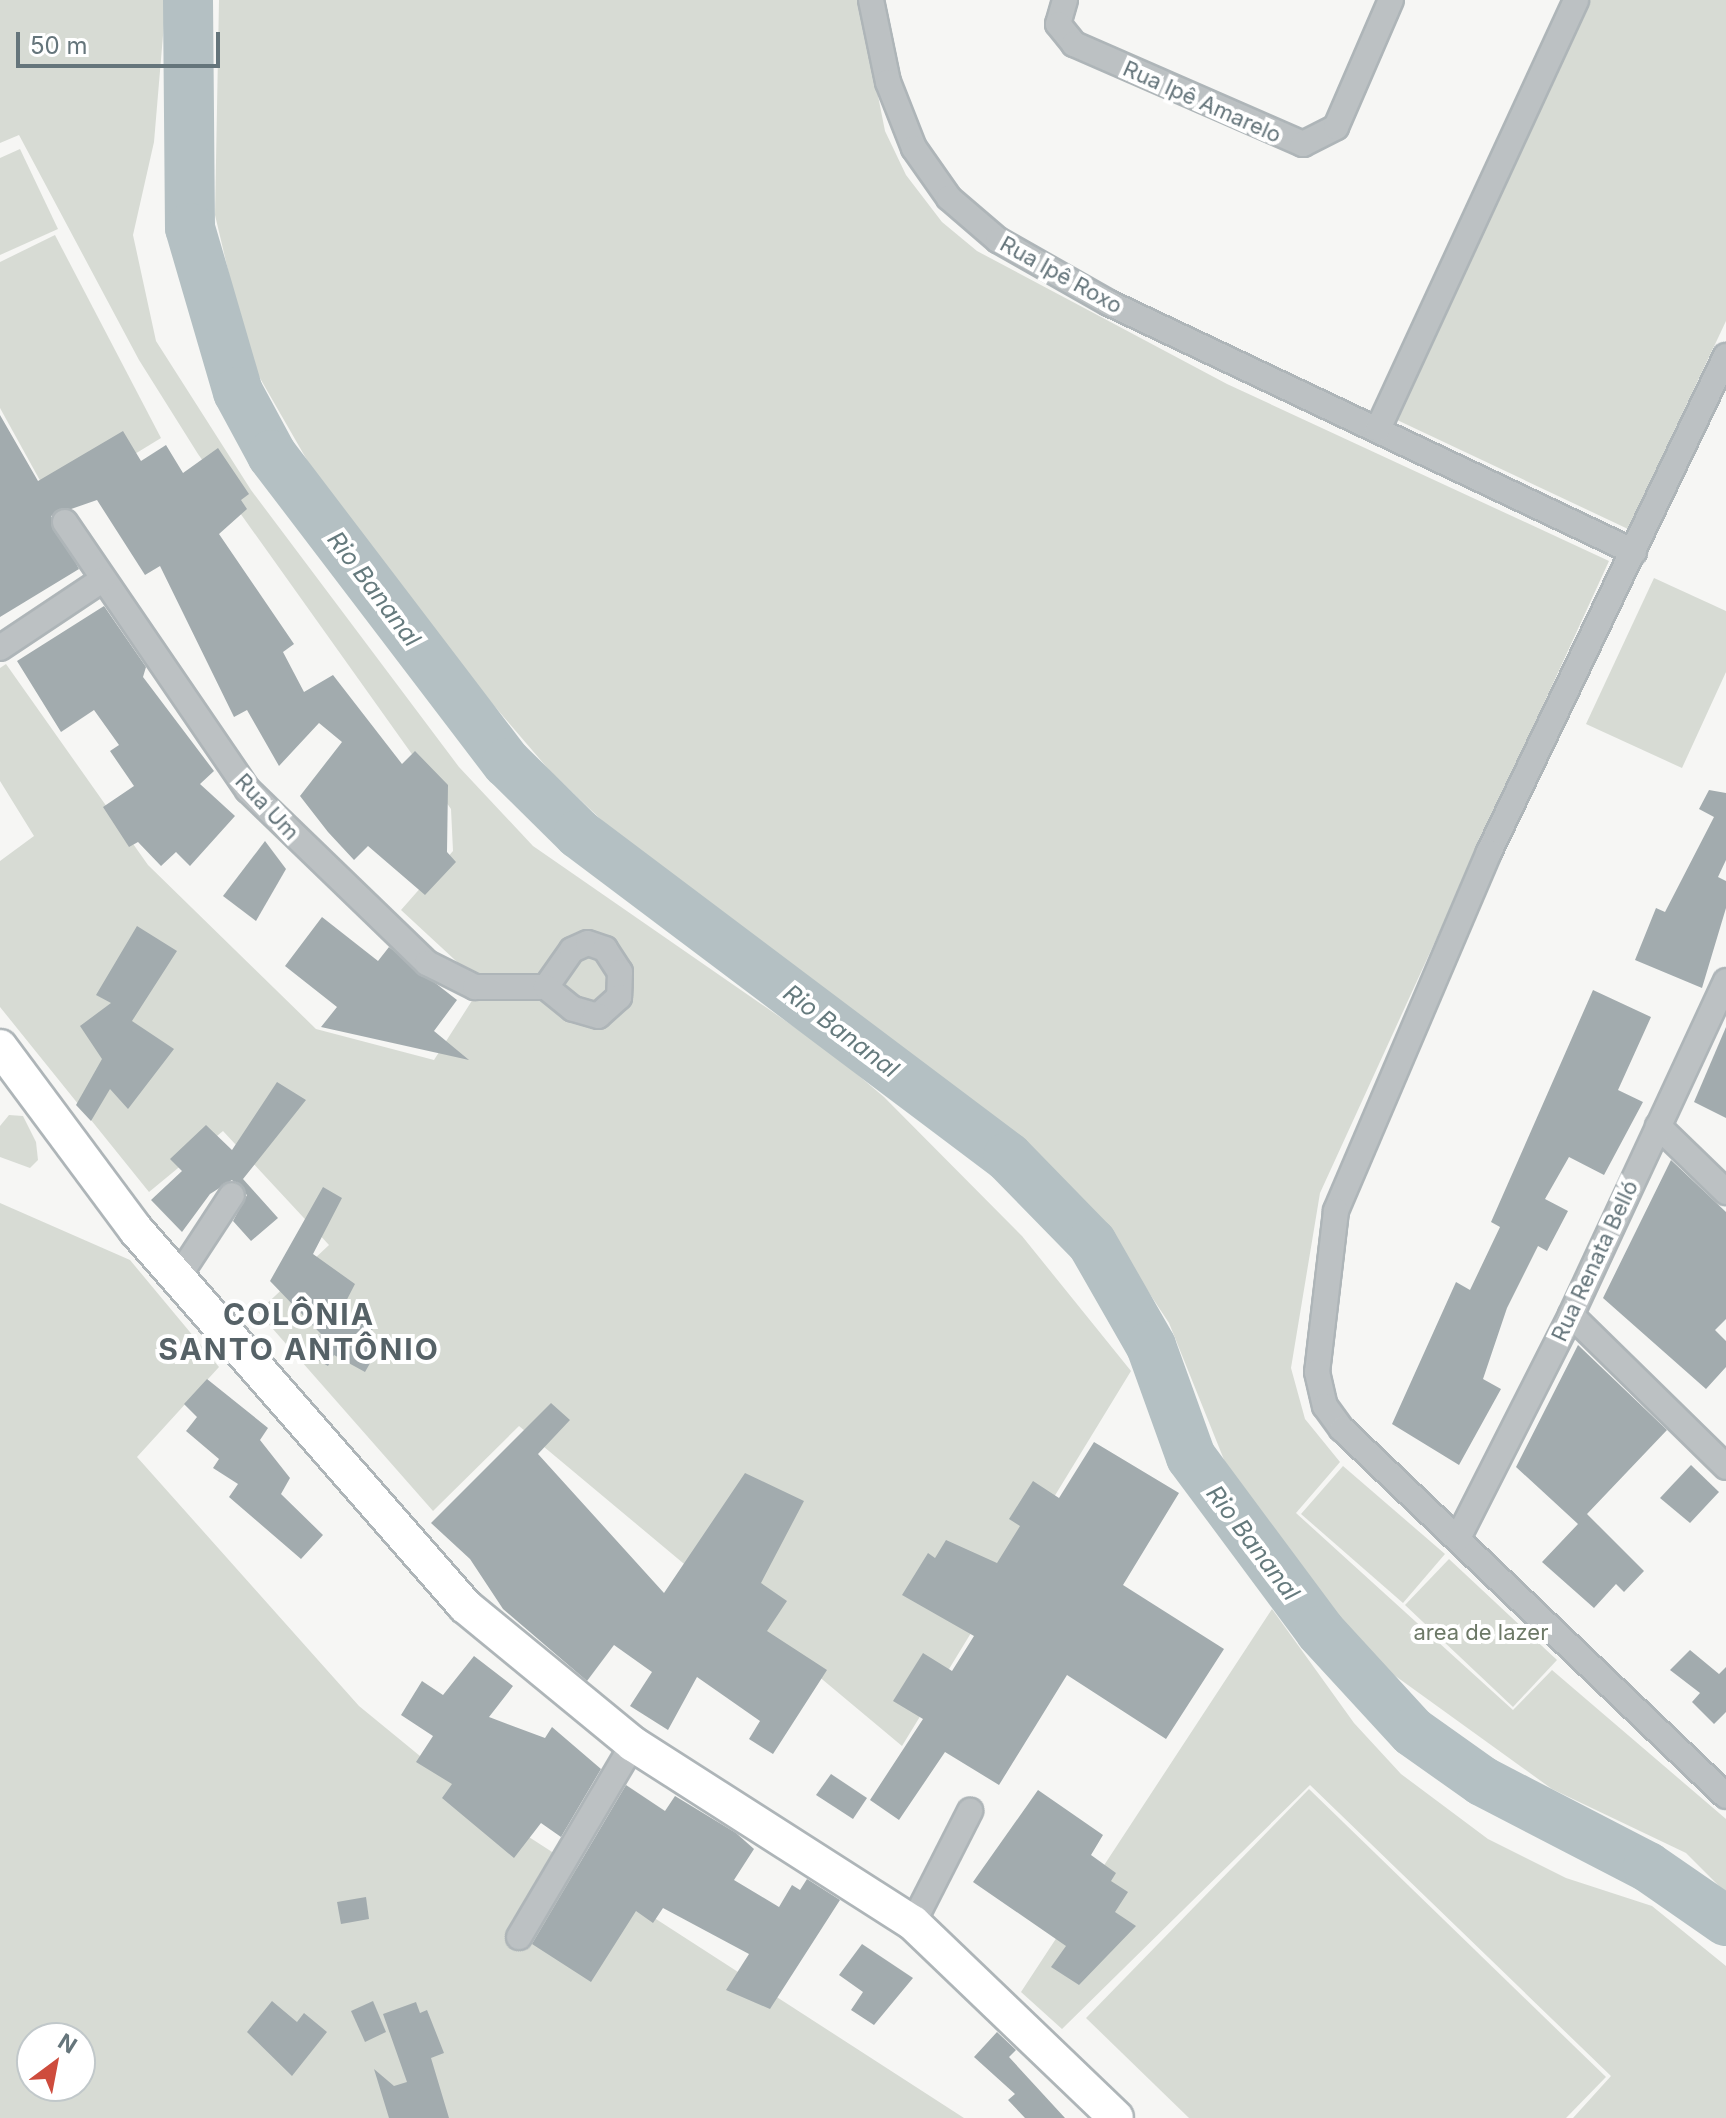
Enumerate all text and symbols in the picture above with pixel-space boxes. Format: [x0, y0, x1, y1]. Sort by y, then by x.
scale bar [20, 16, 224, 66]
text: 50 m [30, 31, 88, 60]
street label: Rua Ipê Amarelo [1119, 55, 1285, 149]
street label: Rua Ipê Roxo [995, 231, 1127, 319]
water label: Rio Bananal [321, 526, 427, 652]
street label: Rua Um [230, 768, 304, 846]
water label: Rio Bananal [778, 978, 904, 1084]
street label: Rua Renata Belló [1546, 1176, 1644, 1346]
district label: COLÔNIA SANTO ANTÔNIO [158, 1296, 440, 1366]
water label: Rio Bananal [1200, 1480, 1306, 1606]
park label: area de lazer [1414, 1620, 1548, 1646]
north arrow [16, 2022, 96, 2102]
text: N [54, 2028, 82, 2059]

